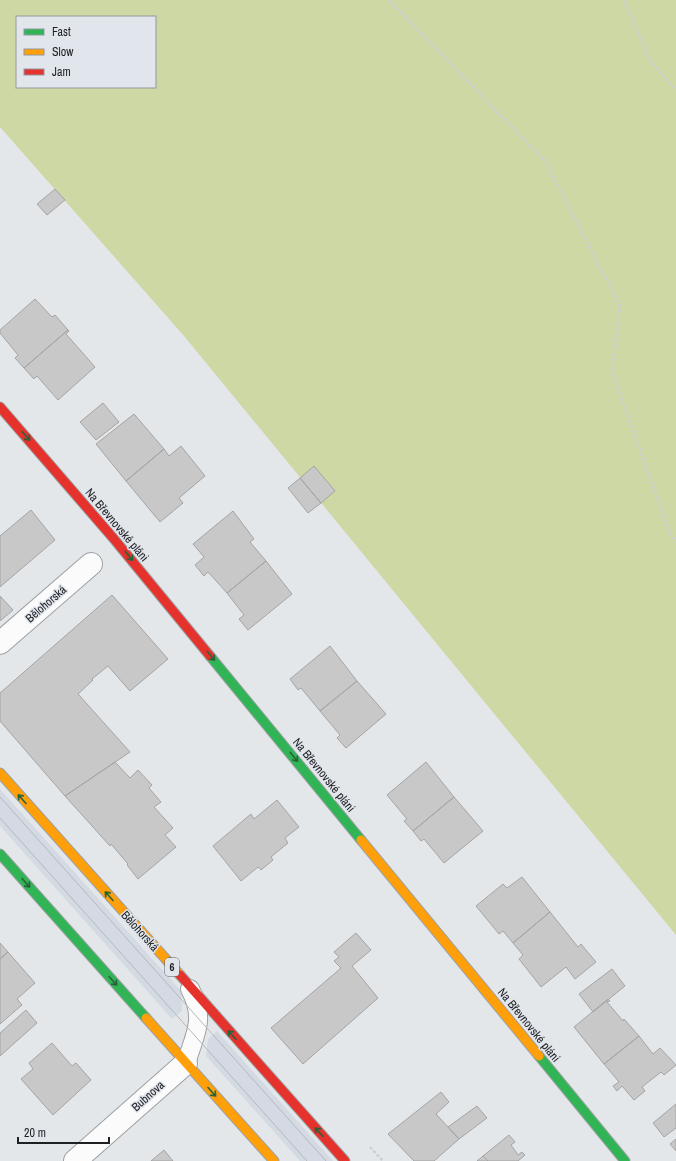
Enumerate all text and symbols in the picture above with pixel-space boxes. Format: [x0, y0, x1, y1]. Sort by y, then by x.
legend [16, 16, 156, 88]
text: Fast [52, 24, 71, 40]
text: Slow [52, 44, 74, 60]
text: Jam [52, 64, 71, 80]
one-way arrow [21, 431, 30, 441]
street label: Na Břevnovské pláni [82, 485, 152, 565]
one-way arrow [124, 550, 133, 561]
street label: Bělohorská [22, 581, 70, 626]
one-way arrow [207, 651, 215, 662]
street label: Na Břevnovské pláni [289, 735, 359, 815]
one-way arrow [289, 751, 298, 762]
one-way arrow [18, 793, 27, 804]
one-way arrow [21, 878, 30, 888]
one-way arrow [104, 891, 113, 901]
street label: Bělohorská [118, 907, 163, 955]
road number: 6 [165, 958, 179, 976]
one-way arrow [108, 975, 117, 986]
street label: Na Břevnovské pláni [494, 985, 564, 1065]
one-way arrow [228, 1030, 237, 1040]
street label: Bubnova [128, 1077, 168, 1115]
one-way arrow [207, 1086, 216, 1097]
scale bar [18, 1119, 109, 1145]
text: 20 m [24, 1125, 46, 1141]
one-way arrow [314, 1127, 323, 1137]

